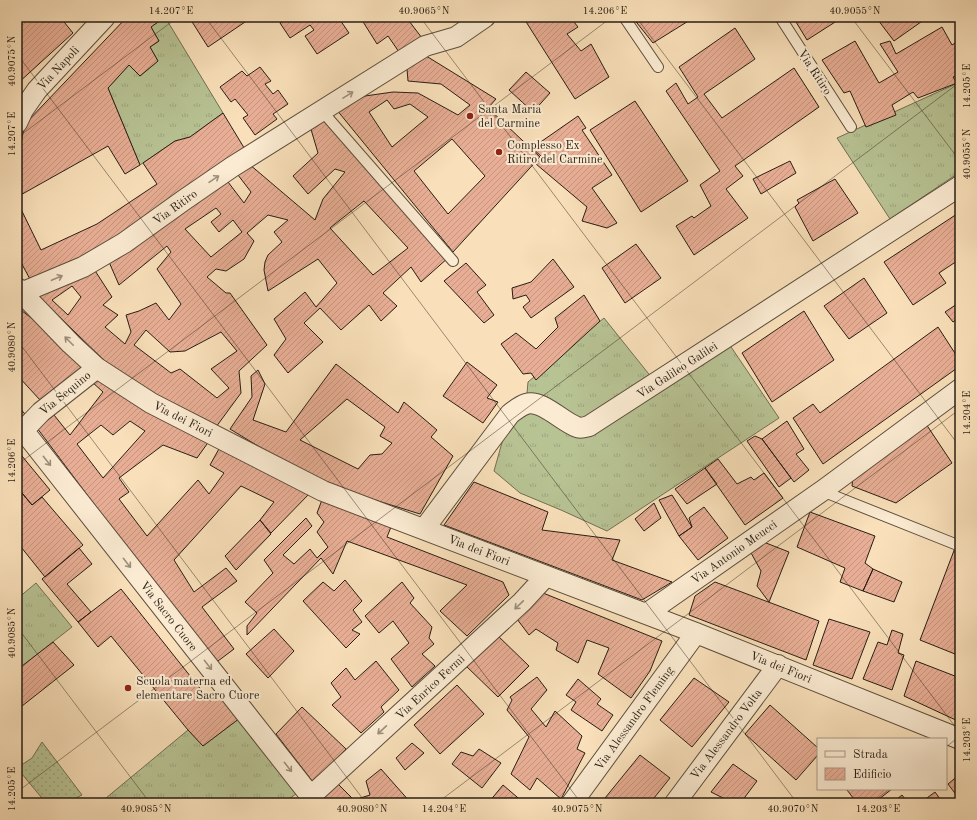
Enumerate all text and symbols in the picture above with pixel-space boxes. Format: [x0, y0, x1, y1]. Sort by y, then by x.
text: 14.207°E [149, 6, 193, 16]
text: 40.9065°N [398, 6, 450, 16]
text: 14.206°E [583, 6, 627, 16]
text: 40.9055°N [829, 6, 881, 16]
text: 40.9075°N [7, 35, 17, 87]
street label: Via Napoli [36, 44, 82, 93]
street label: Via Ritiro [795, 48, 833, 97]
text: 14.205°E [962, 64, 972, 108]
one-way arrow [342, 90, 354, 98]
place label: Santa Maria del Carmine [478, 104, 541, 130]
marker: Santa Maria del Carmine [465, 111, 475, 121]
text: 14.207°E [7, 112, 17, 156]
text: 40.9055°N [962, 128, 972, 180]
place label: Complesso Ex Ritiro del Carmine [507, 140, 603, 166]
marker: Complesso Ex Ritiro del Carmine [494, 147, 504, 157]
one-way arrow [208, 175, 219, 183]
street label: Via Ritiro [151, 188, 200, 228]
one-way arrow [51, 273, 63, 281]
text: 40.9080°N [7, 321, 17, 373]
one-way arrow [64, 336, 74, 346]
street label: Via Galileo Galilei [635, 340, 720, 401]
street label: Via Sequino [38, 369, 94, 418]
text: 14.204°E [962, 391, 972, 435]
street label: Via dei Fiori [151, 400, 214, 440]
text: 14.206°E [7, 439, 17, 483]
one-way arrow [43, 455, 51, 466]
street label: Via Antonio Meucci [689, 519, 780, 587]
street label: Via dei Fiori [446, 534, 511, 568]
one-way arrow [123, 557, 132, 568]
street label: Via Sacro Cuore [137, 579, 199, 654]
one-way arrow [514, 600, 524, 609]
text: 40.9085°N [7, 607, 17, 659]
street label: Via dei Fiori [748, 650, 813, 686]
street label: Via Enrico Fermi [394, 653, 467, 723]
one-way arrow [203, 660, 212, 671]
street label: Via Alessandro Fleming [593, 664, 677, 773]
place label: Scuola materna ed elementare Sacro Cuore [136, 676, 260, 702]
marker: Scuola materna ed elementare Sacro Cuore [123, 683, 133, 693]
street label: Via Alessandro Volta [689, 687, 765, 782]
text: 14.203°E [962, 718, 972, 762]
one-way arrow [377, 726, 388, 735]
legend [817, 738, 947, 790]
text: Strada [853, 749, 888, 761]
one-way arrow [284, 762, 292, 773]
text: 14.205°E [7, 767, 17, 811]
text: Edificio [853, 769, 892, 781]
text: 40.9085°N [120, 804, 172, 814]
text: 40.9080°N [336, 804, 388, 814]
text: 14.204°E [422, 804, 466, 814]
text: 40.9075°N [551, 804, 603, 814]
text: 40.9070°N [767, 804, 819, 814]
text: 14.203°E [856, 804, 900, 814]

